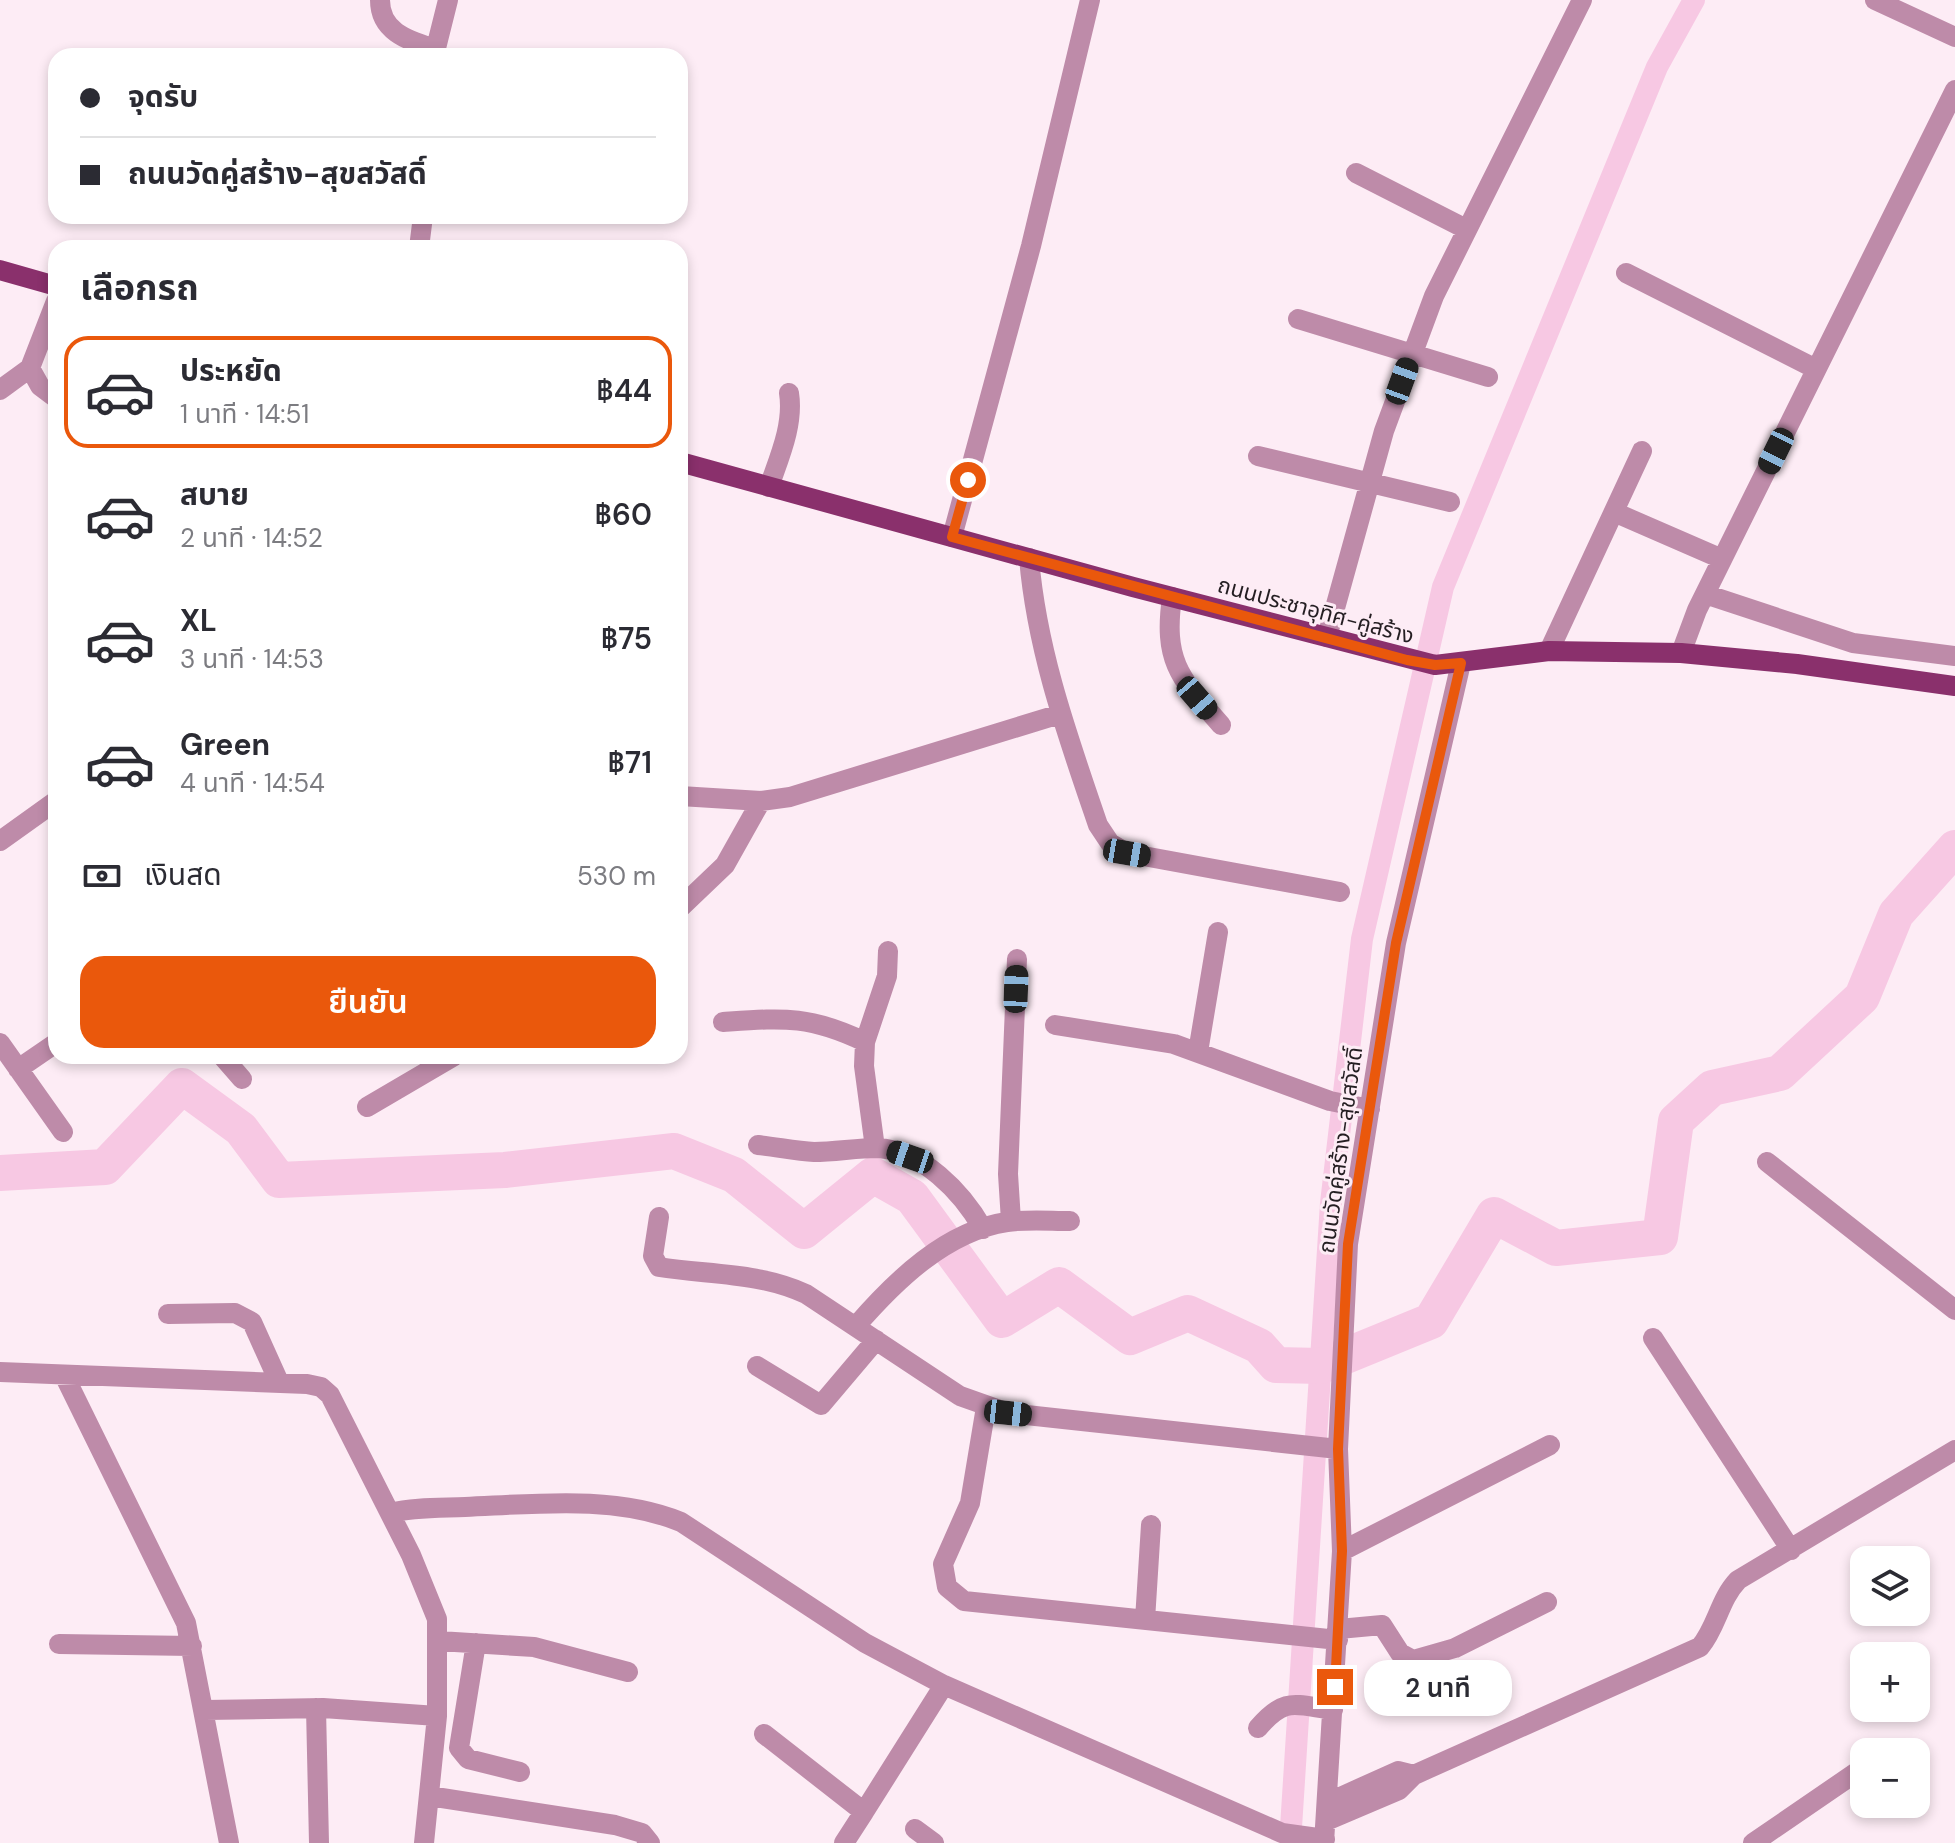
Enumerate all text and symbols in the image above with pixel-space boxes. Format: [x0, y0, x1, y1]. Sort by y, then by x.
text: จุดรับ [128, 77, 198, 116]
text: ถนนวัดคู่สร้าง-สุขสวัสดิ์ [128, 154, 427, 193]
text: เลือกรถ [80, 264, 199, 311]
text: ประหยัด [180, 351, 282, 390]
car [1383, 354, 1421, 408]
icon: car [84, 356, 156, 428]
text: ฿44 [596, 371, 652, 410]
text: 1 นาที · 14:51 [180, 397, 309, 431]
car [1755, 424, 1797, 478]
route start [950, 462, 986, 498]
text: สบาย [180, 475, 249, 514]
icon: car [84, 480, 156, 552]
text: ฿60 [595, 495, 652, 534]
text: 2 นาที · 14:52 [180, 521, 323, 555]
street label: ถนนประชาอุทิศ-คู่สร้าง [1215, 570, 1417, 651]
text: XL [180, 601, 217, 640]
icon: car [84, 604, 156, 676]
text: ฿75 [601, 619, 652, 658]
text: 3 นาที · 14:53 [180, 642, 324, 676]
car [1172, 672, 1222, 724]
text: Green [180, 725, 270, 764]
icon: car [84, 728, 156, 800]
text: ฿71 [608, 743, 652, 782]
text: 4 นาที · 14:54 [180, 766, 325, 800]
car [1101, 837, 1153, 869]
icon: cash [80, 854, 124, 898]
text: เงินสด [144, 855, 222, 894]
text: 530 m [577, 859, 656, 893]
button: ยืนยัน [80, 956, 656, 1048]
car [1003, 965, 1029, 1013]
street label: ถนนวัดคู่สร้าง-สุขสวัสดิ์ [1312, 1045, 1369, 1255]
car [883, 1138, 937, 1176]
car [983, 1399, 1033, 1427]
map controls [1850, 1546, 1930, 1818]
button: layers [1850, 1546, 1930, 1626]
button: + [1850, 1642, 1930, 1722]
callout: 2 นาที [1363, 1659, 1511, 1715]
route end [1317, 1669, 1353, 1705]
text: 2 นาที [1405, 1671, 1471, 1705]
button: − [1850, 1738, 1930, 1818]

